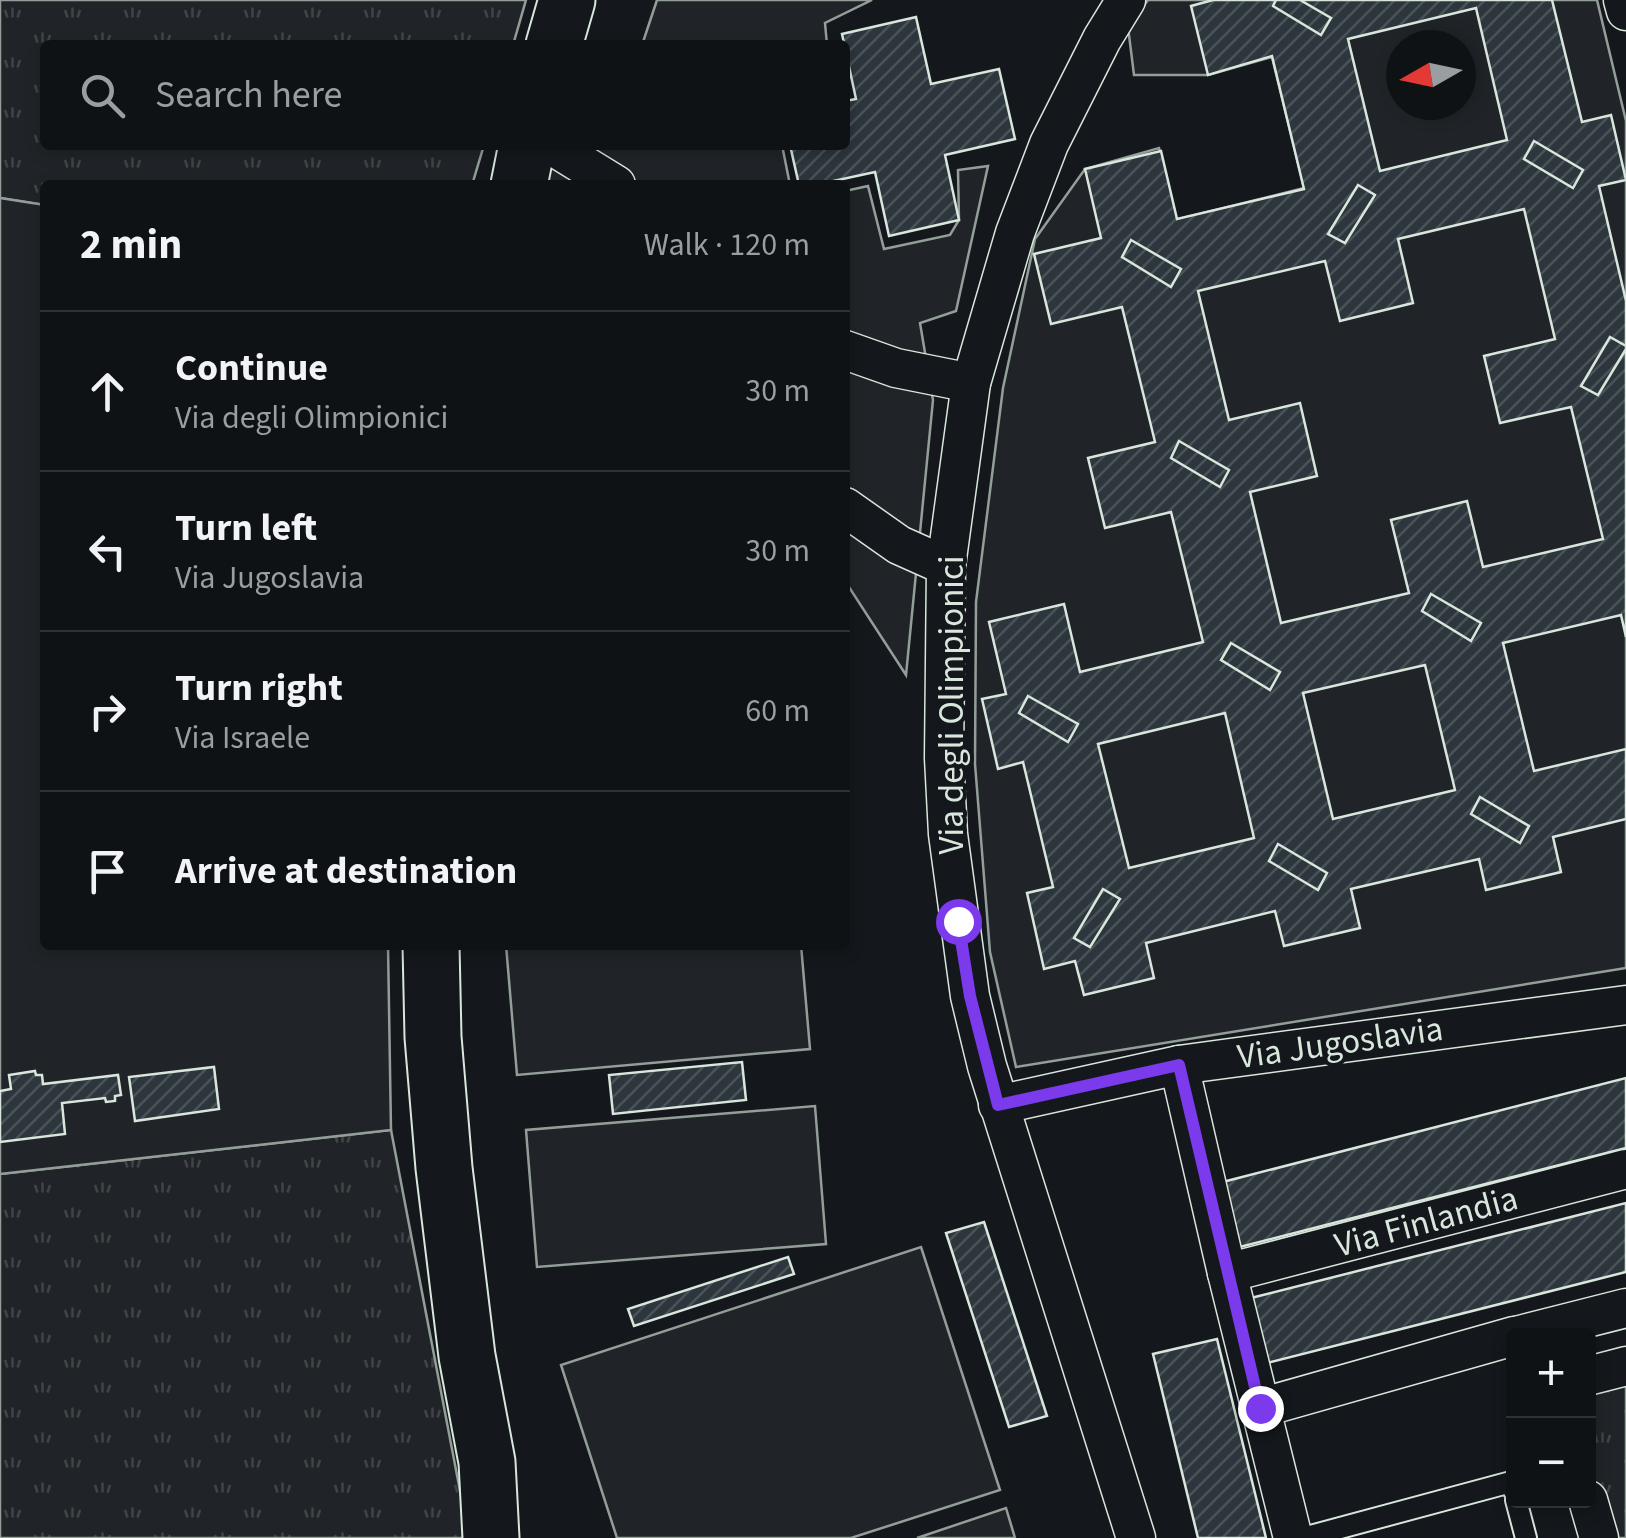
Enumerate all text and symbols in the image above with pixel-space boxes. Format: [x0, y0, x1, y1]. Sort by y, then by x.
north arrow [1386, 30, 1476, 120]
search box [40, 40, 850, 150]
icon: search [75, 68, 130, 123]
text: Search here [155, 68, 342, 122]
text: 2 min [80, 215, 182, 275]
text: Walk · 120 m [644, 222, 810, 268]
text: Continue [175, 341, 328, 395]
icon: ahead [80, 364, 135, 419]
text: 30 m [745, 368, 810, 414]
text: Via degli Olimpionici [175, 395, 448, 441]
text: Turn left [175, 501, 317, 555]
icon: left [80, 524, 135, 579]
text: 30 m [745, 528, 810, 574]
text: Via Jugoslavia [175, 555, 364, 601]
street label: Via degli Olimpionici [927, 555, 977, 855]
text: Turn right [175, 661, 343, 715]
icon: right [80, 684, 135, 739]
text: 60 m [745, 688, 810, 734]
text: Via Israele [175, 715, 310, 761]
icon: arrive [80, 844, 135, 899]
text: Arrive at destination [175, 844, 517, 898]
route start [936, 899, 982, 945]
street label: Via Jugoslavia [1234, 1004, 1446, 1082]
street label: Via Finlandia [1329, 1174, 1523, 1270]
map controls [1506, 1328, 1596, 1508]
button: + [1506, 1328, 1596, 1418]
route end [1238, 1386, 1284, 1432]
button: − [1506, 1418, 1596, 1508]

